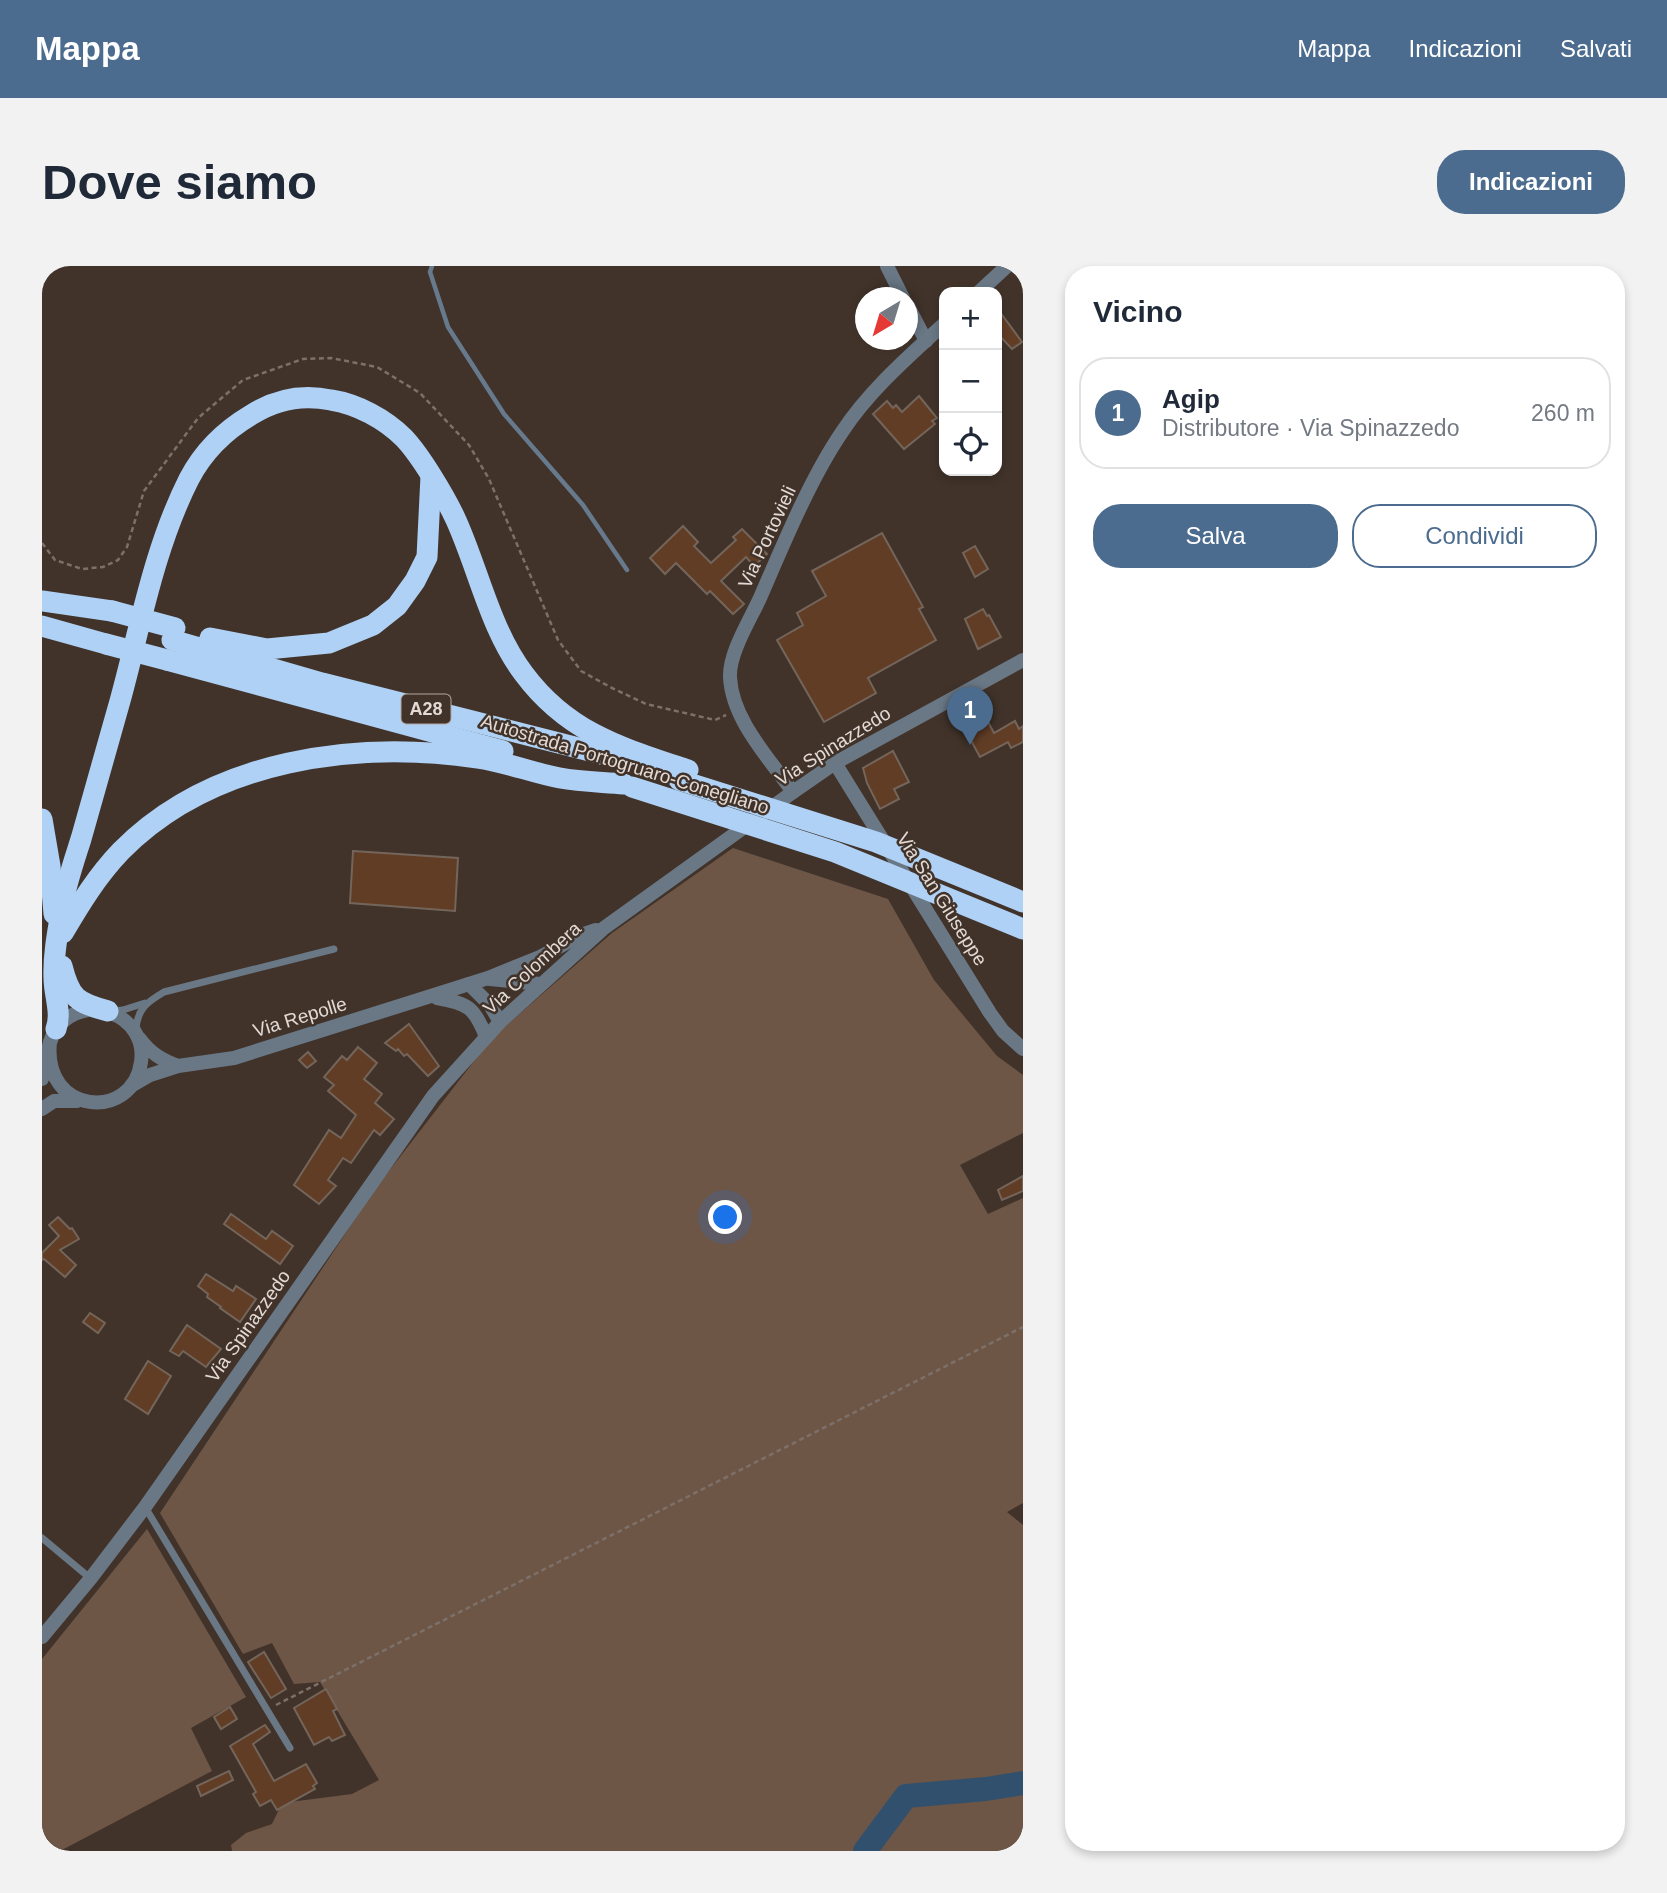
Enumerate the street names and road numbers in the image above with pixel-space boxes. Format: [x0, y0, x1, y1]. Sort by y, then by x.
street label: Via Portovieli [734, 482, 800, 592]
road number: A28 [402, 694, 450, 724]
street label: Via Spinazzedo [772, 702, 894, 790]
street label: Autostrada Portogruaro-Conegliano [478, 710, 772, 818]
street label: Via San Giuseppe [893, 829, 991, 969]
street label: Via Colombera [479, 917, 585, 1018]
street label: Via Repolle [251, 993, 349, 1041]
street label: Via Spinazzedo [202, 1266, 294, 1386]

